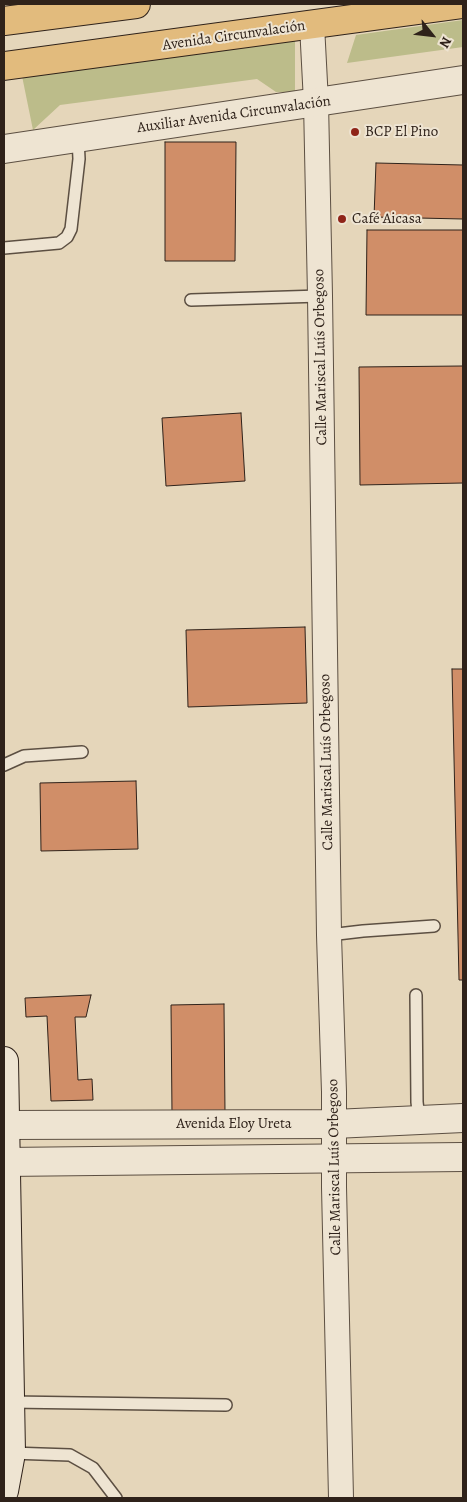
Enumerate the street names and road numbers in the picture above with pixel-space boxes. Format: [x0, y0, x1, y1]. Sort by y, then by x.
street label: Avenida Circunvalación [162, 17, 306, 55]
street label: Auxiliar Avenida Circunvalación [136, 92, 332, 138]
street label: Calle Mariscal Luís Orbegoso [310, 269, 332, 445]
street label: Calle Mariscal Luís Orbegoso [316, 674, 338, 850]
street label: Calle Mariscal Luís Orbegoso [324, 1079, 346, 1255]
street label: Avenida Eloy Ureta [176, 1115, 292, 1133]

